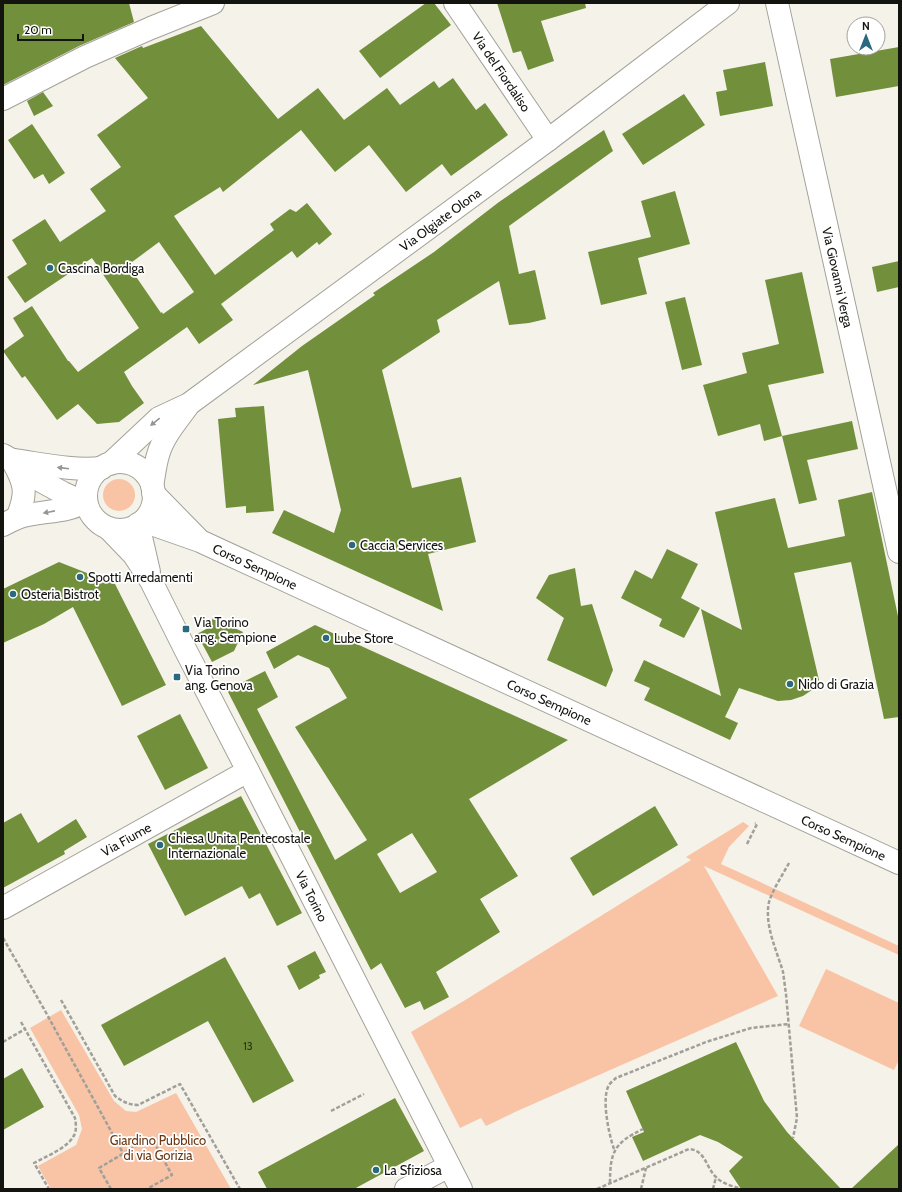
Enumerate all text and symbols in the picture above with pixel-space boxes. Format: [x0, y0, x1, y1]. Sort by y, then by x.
scale bar [18, 16, 83, 42]
north arrow [846, 16, 886, 56]
text: N [862, 19, 870, 33]
text: 20 m [24, 22, 52, 37]
street label: Via del Fiordaliso [469, 29, 534, 115]
street label: Via Olgiate Olona [396, 184, 484, 254]
street label: Via Giovanni Verga [819, 226, 857, 330]
place label: Cascina Bordiga [58, 260, 145, 276]
marker: Cascina Bordiga [45, 263, 55, 273]
one-way arrow [150, 418, 160, 427]
one-way arrow [57, 465, 69, 471]
one-way arrow [43, 509, 55, 515]
place label: Caccia Services [360, 537, 444, 553]
street label: Corso Sempione [210, 540, 300, 593]
marker: Caccia Services [347, 540, 357, 550]
place label: Spotti Arredamenti [88, 569, 193, 585]
marker: Spotti Arredamenti [75, 572, 85, 582]
place label: Osteria Bistrot [21, 586, 100, 602]
marker: Osteria Bistrot [8, 589, 18, 599]
place label: Via Torino ang. Sempione [194, 614, 277, 645]
marker: Via Torino ang. Sempione [181, 624, 191, 634]
place label: Lube Store [334, 630, 394, 646]
marker: Lube Store [321, 633, 331, 643]
place label: Via Torino ang. Genova [185, 662, 254, 693]
marker: Via Torino ang. Genova [172, 672, 182, 682]
street label: Corso Sempione [504, 676, 594, 728]
place label: Nido di Grazia [798, 676, 875, 692]
marker: Nido di Grazia [785, 679, 795, 689]
street label: Corso Sempione [799, 811, 889, 864]
street label: Via Fiume [98, 819, 154, 860]
place label: Chiesa Unita Pentecostale Internazionale [168, 830, 311, 861]
marker: Chiesa Unita Pentecostale Internazionale [155, 840, 165, 850]
street label: Via Torino [292, 868, 331, 924]
house number: 13 [243, 1039, 253, 1053]
park label: Giardino Pubblico di via Gorizia [110, 1132, 206, 1163]
place label: La Sfiziosa [384, 1162, 443, 1178]
marker: La Sfiziosa [371, 1165, 381, 1175]

